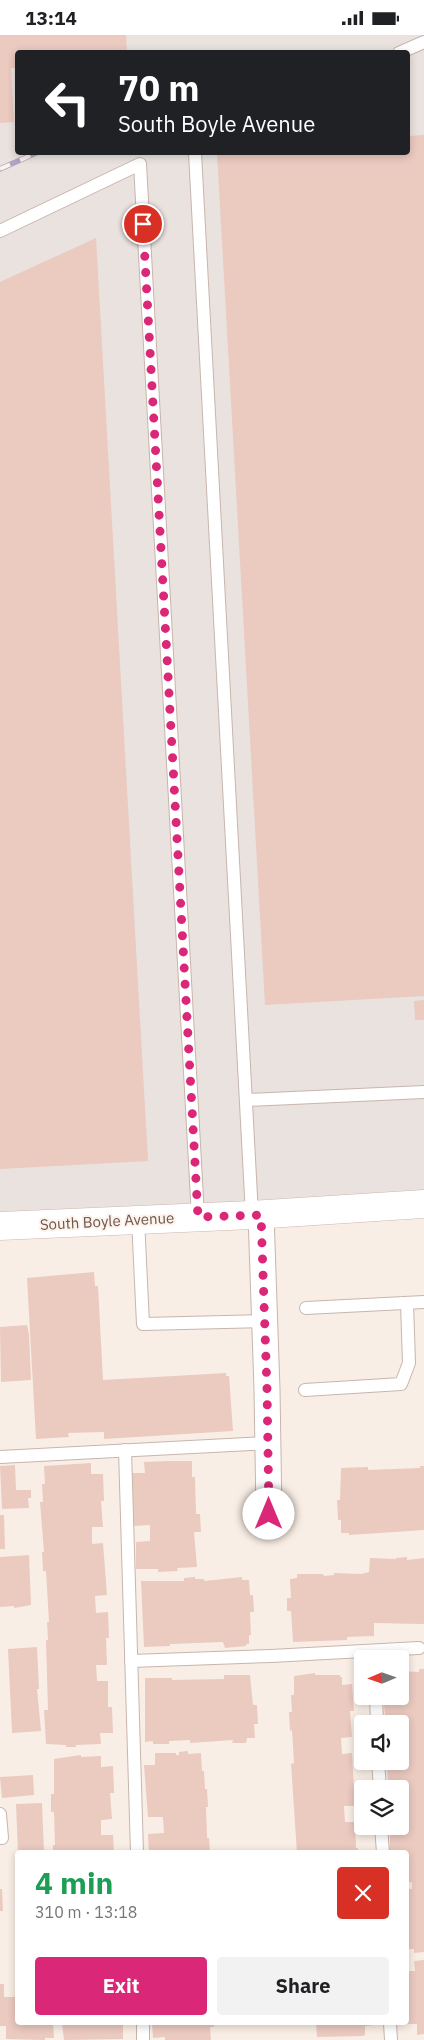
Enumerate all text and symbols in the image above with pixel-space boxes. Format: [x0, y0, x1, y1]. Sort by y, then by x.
text: 13:14 [25, 6, 77, 30]
text: 70 m [118, 65, 200, 111]
icon: left [35, 70, 100, 135]
text: South Boyle Avenue [118, 109, 315, 138]
pin [122, 203, 164, 245]
icon: arrive [129, 210, 157, 238]
street label: South Boyle Avenue [39, 1208, 175, 1234]
position arrow [242, 1487, 294, 1539]
north arrow [354, 1650, 409, 1705]
map controls [354, 1650, 409, 1835]
button: sound [354, 1715, 409, 1770]
button: layers [354, 1780, 409, 1835]
text: 4 min [35, 1863, 113, 1902]
button: close [337, 1867, 389, 1919]
text: 310 m · 13:18 [35, 1902, 137, 1922]
button: Exit [35, 1957, 207, 2015]
button: Share [217, 1957, 389, 2015]

